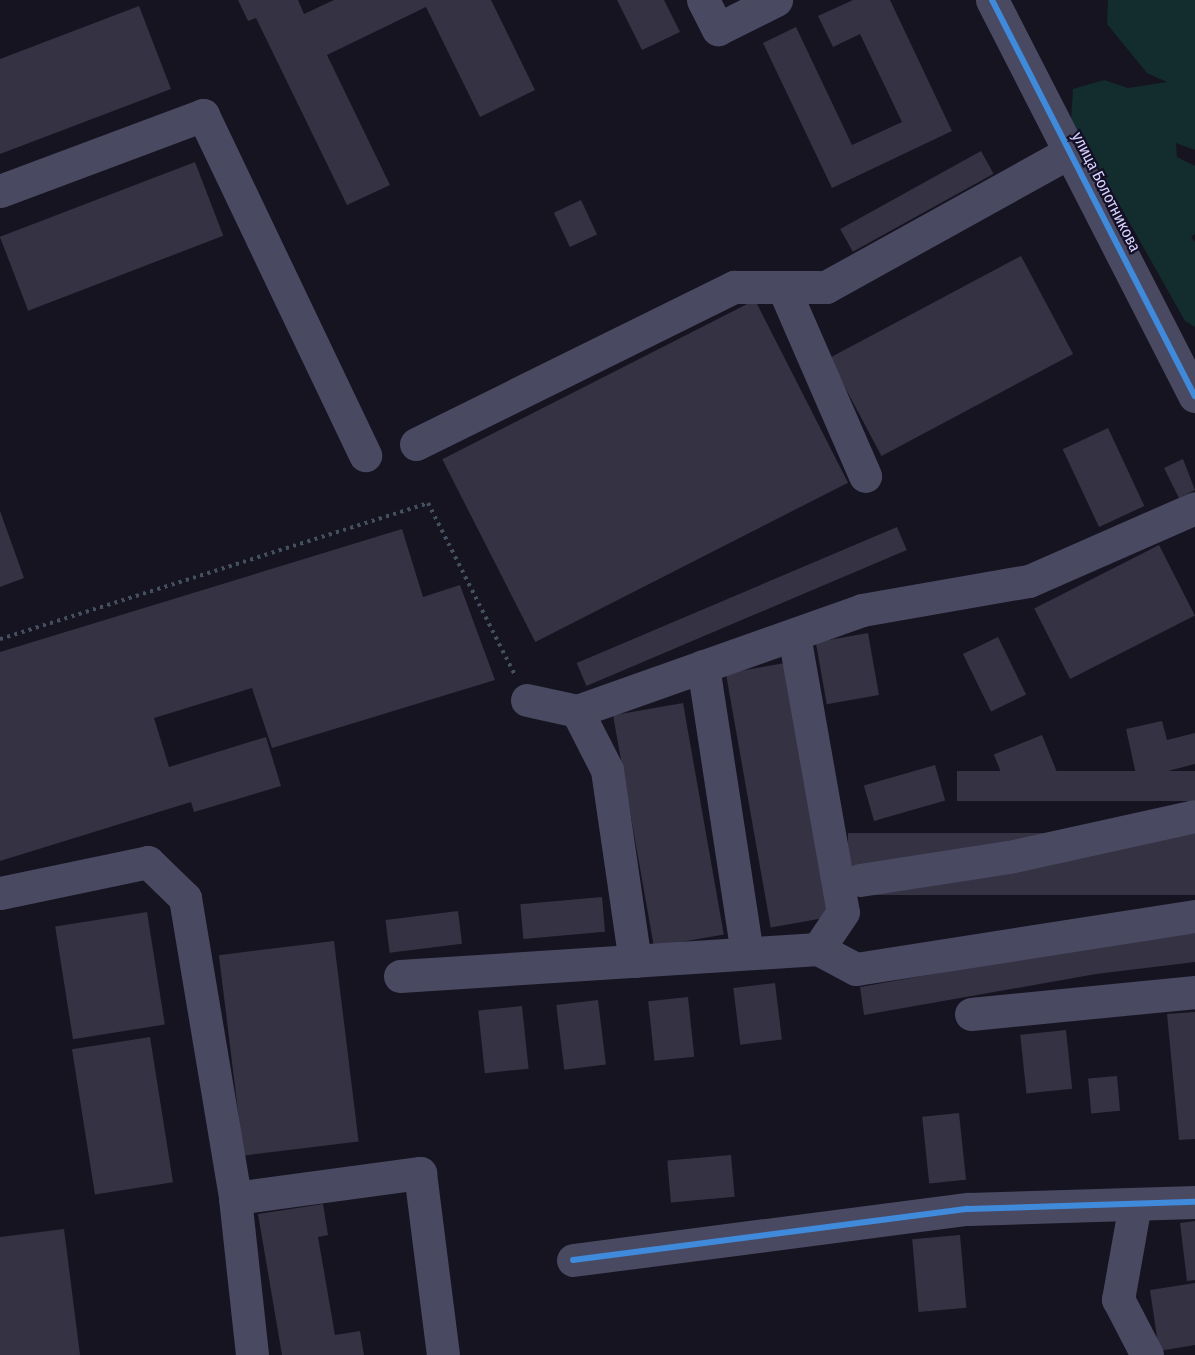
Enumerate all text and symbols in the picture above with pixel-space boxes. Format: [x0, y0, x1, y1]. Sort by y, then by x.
street label: улица Болотникова [1068, 129, 1144, 255]

